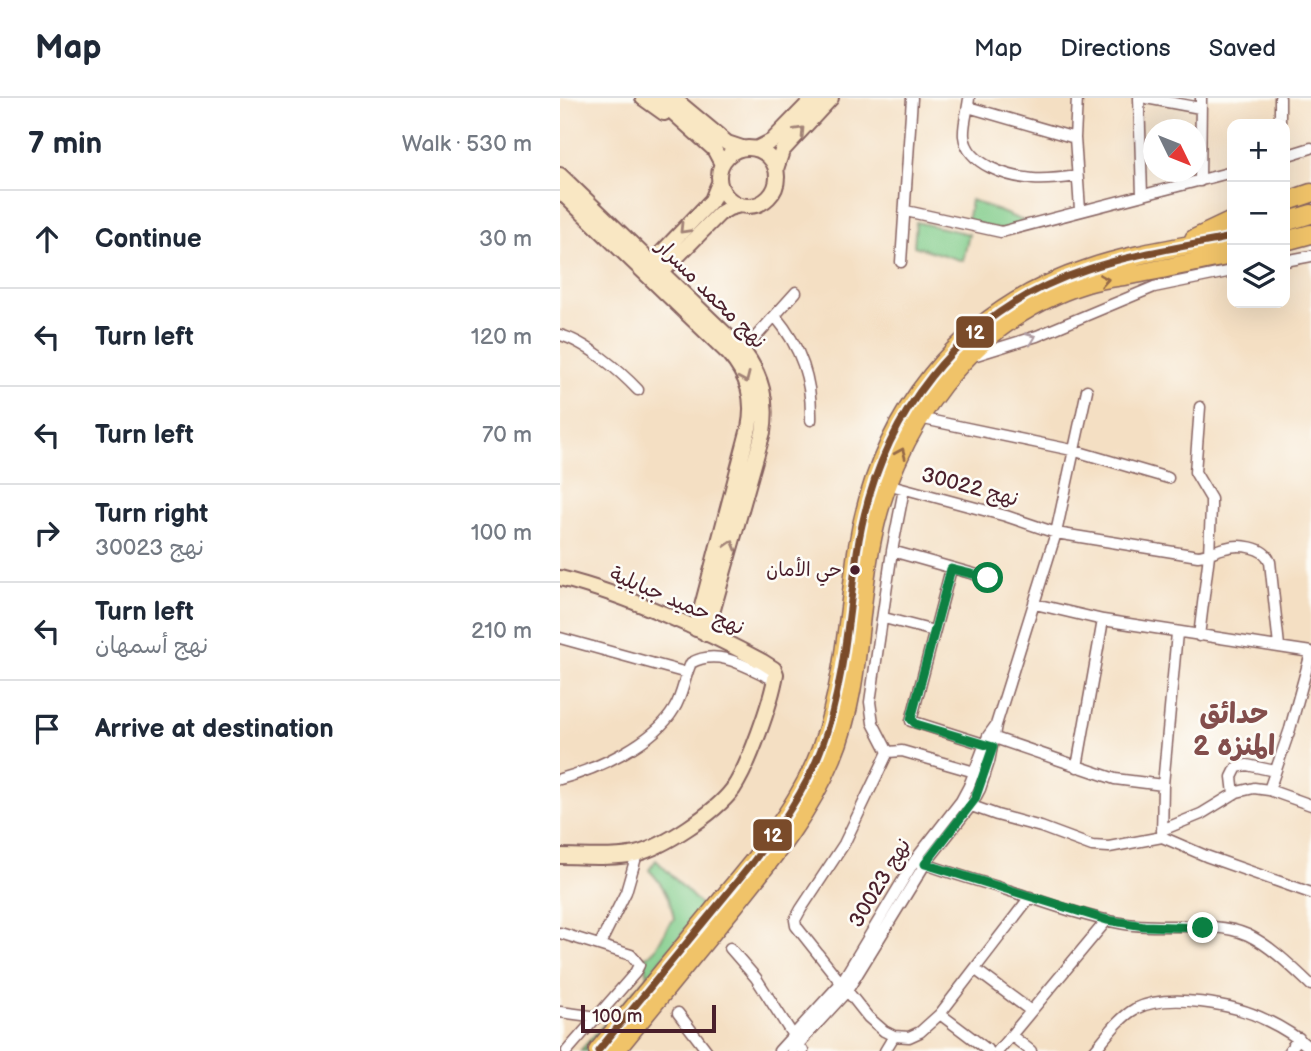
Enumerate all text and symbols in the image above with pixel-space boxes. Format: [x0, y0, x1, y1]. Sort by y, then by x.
text: Map [35, 28, 101, 68]
text: Map [974, 34, 1022, 63]
text: Directions [1060, 34, 1171, 63]
text: Saved [1209, 34, 1276, 63]
north arrow [1143, 119, 1206, 182]
map controls [1227, 119, 1290, 308]
button: + [1227, 119, 1290, 182]
text: 7 min [28, 126, 102, 162]
one-way arrow [792, 126, 804, 139]
text: Walk · 530 m [402, 130, 532, 158]
button: − [1227, 182, 1290, 245]
icon: ahead [28, 220, 66, 258]
one-way arrow [680, 221, 693, 234]
text: Continue [95, 224, 202, 255]
text: 30 m [479, 225, 532, 253]
street label: نهج محمد مسرار [649, 233, 771, 355]
button: layers [1227, 245, 1290, 308]
one-way arrow [1098, 273, 1110, 288]
line badge: 12 [955, 315, 995, 349]
icon: left [28, 318, 66, 356]
text: Turn left [95, 322, 194, 353]
text: 12 [965, 322, 985, 345]
text: 120 m [471, 323, 532, 351]
one-way arrow [1025, 332, 1037, 346]
one-way arrow [737, 371, 751, 383]
icon: left [28, 416, 66, 454]
text: Turn left [95, 420, 194, 451]
text: 70 m [482, 421, 532, 449]
one-way arrow [893, 447, 907, 460]
street label: نهج 30022 [919, 462, 1021, 513]
text: Turn right [95, 499, 208, 530]
icon: right [28, 514, 66, 552]
text: 100 m [471, 519, 532, 547]
text: نهج 30023 [95, 534, 204, 562]
one-way arrow [723, 539, 737, 551]
place label: حي الأمان [766, 557, 842, 586]
street label: نهج حميد جبايلية [606, 561, 748, 641]
route start [972, 562, 1003, 593]
marker: حي الأمان [848, 563, 862, 577]
text: Turn left [95, 597, 194, 628]
icon: left [28, 612, 66, 650]
text: 210 m [471, 617, 532, 645]
text: نهج أسمهان [95, 632, 208, 660]
district label: حدائق المنزه 2 [1193, 698, 1275, 763]
icon: arrive [28, 710, 66, 748]
text: Arrive at destination [95, 714, 334, 745]
line badge: 12 [752, 818, 793, 852]
text: 12 [763, 825, 783, 848]
street label: نهج 30023 [844, 834, 917, 933]
route end [1187, 912, 1218, 943]
scale bar [581, 1002, 716, 1034]
text: 100 m [592, 1005, 643, 1028]

